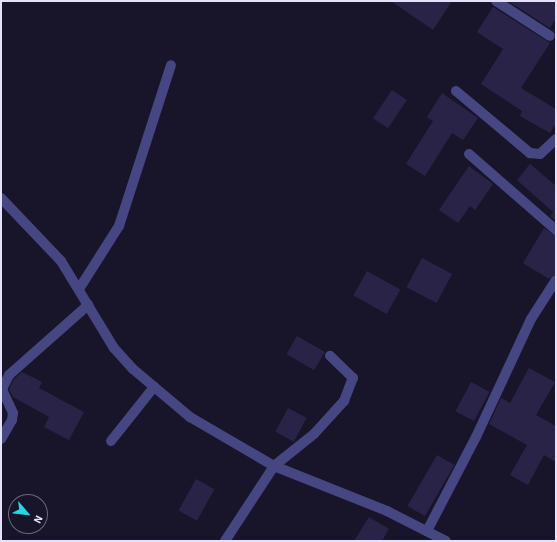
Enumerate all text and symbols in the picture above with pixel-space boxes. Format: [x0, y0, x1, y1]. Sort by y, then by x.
north arrow [8, 494, 48, 534]
text: N [30, 513, 46, 526]

